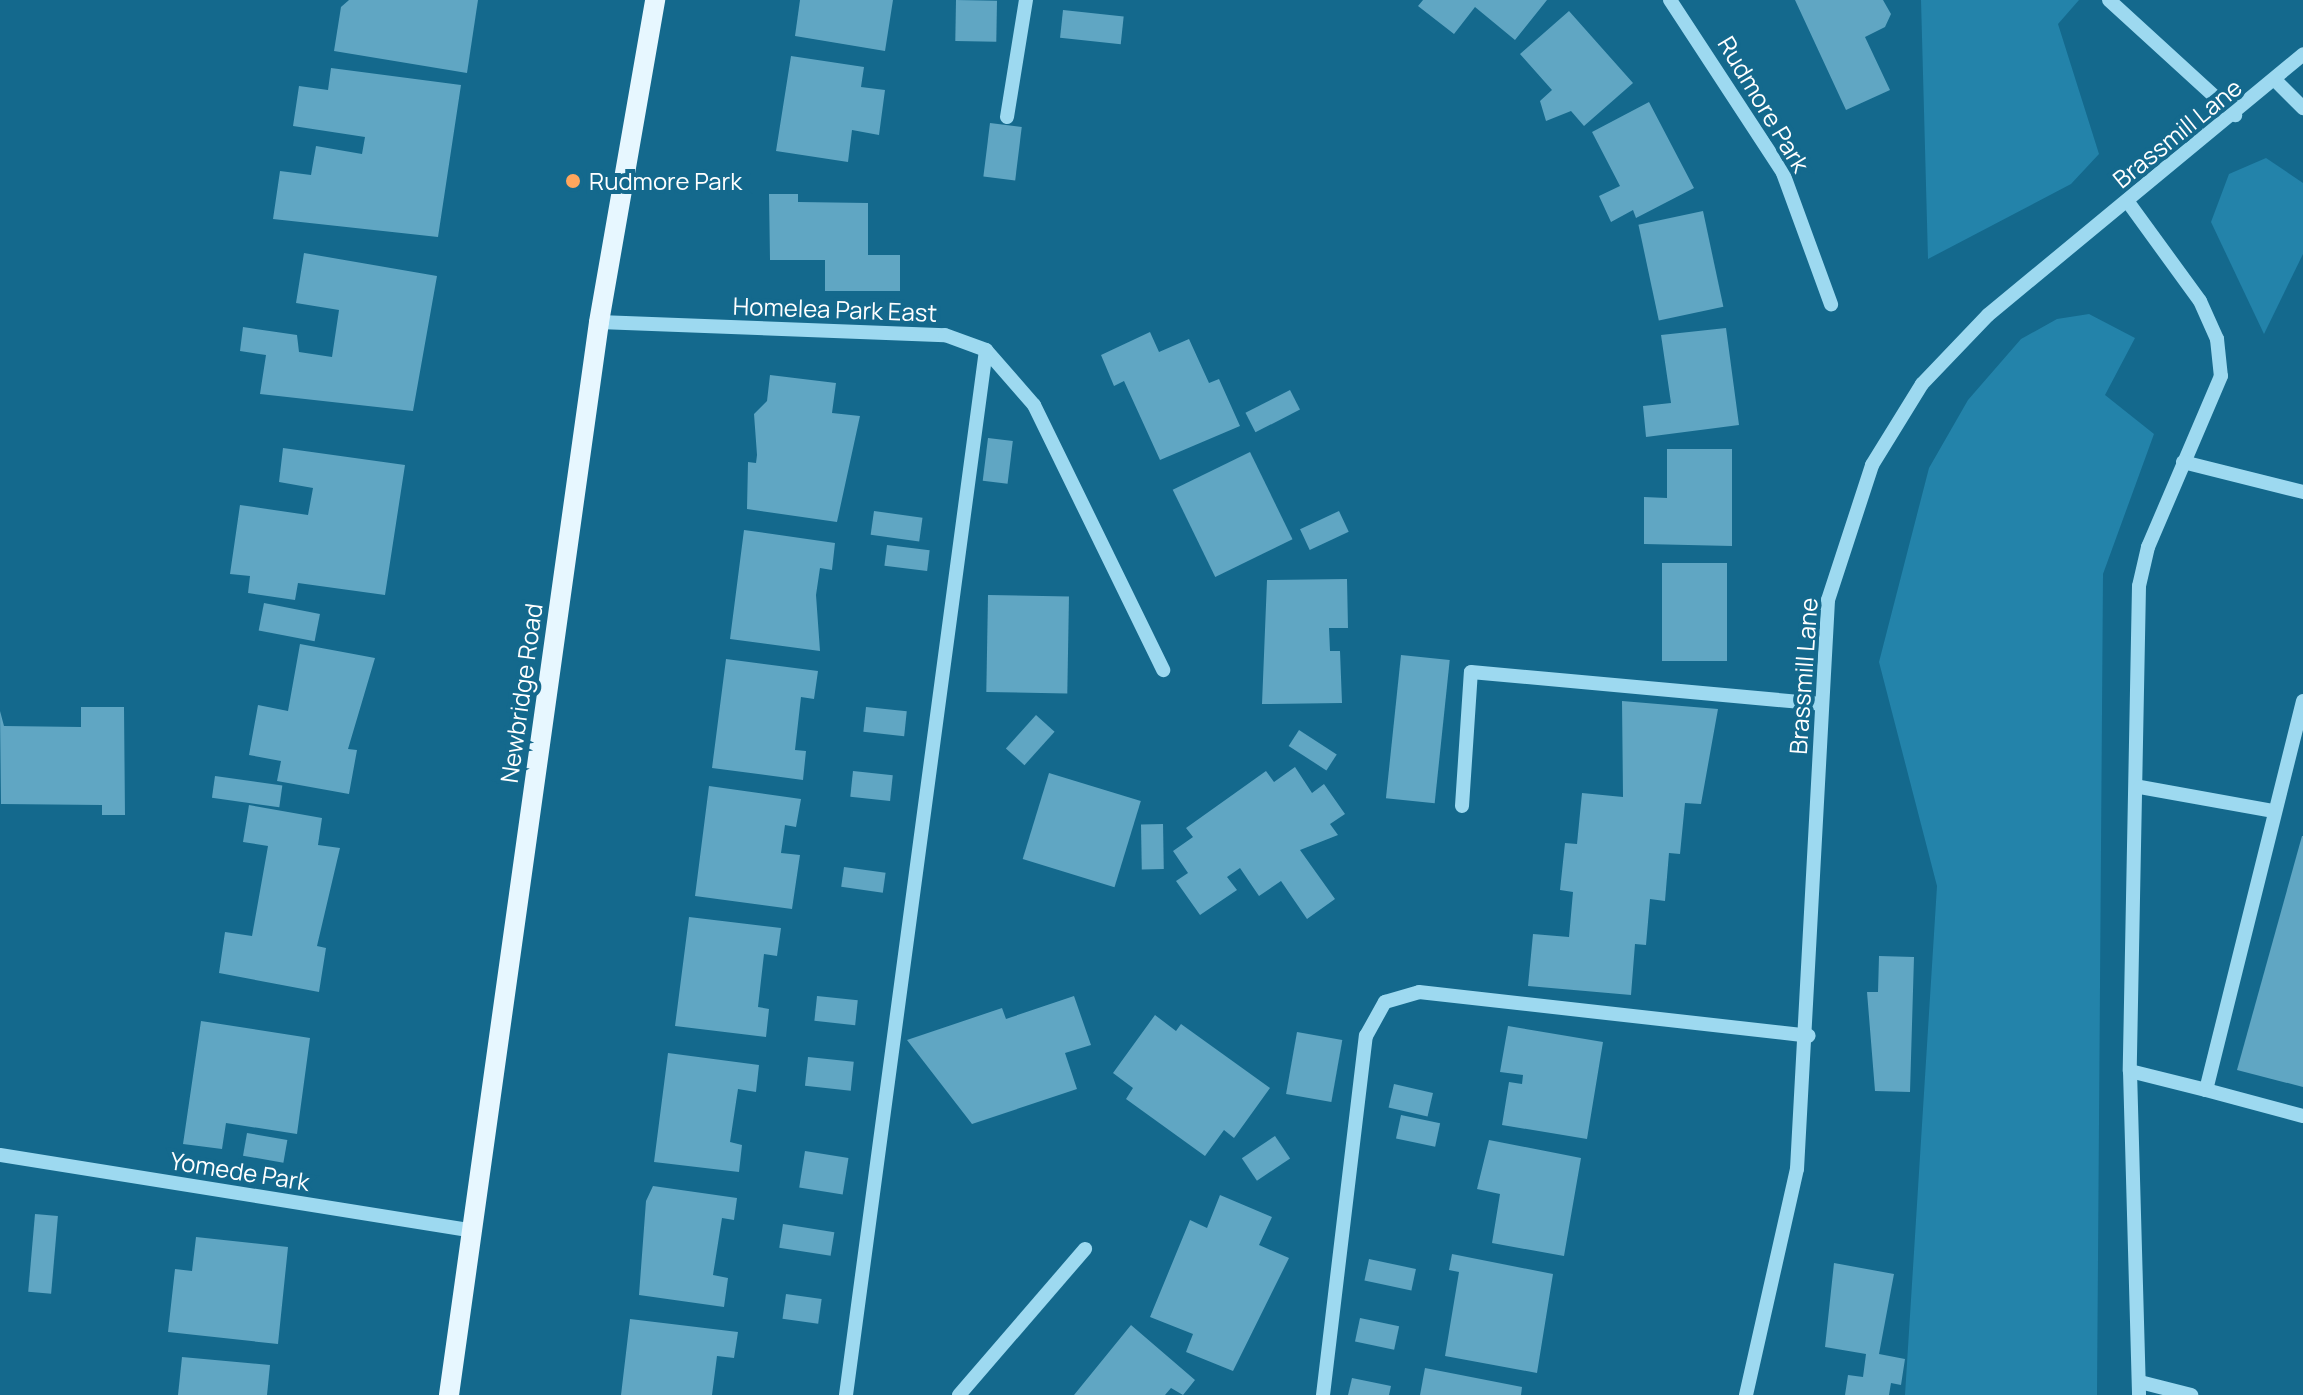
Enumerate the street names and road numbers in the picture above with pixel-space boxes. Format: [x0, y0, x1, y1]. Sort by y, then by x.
street label: Rudmore Park [1712, 31, 1816, 177]
street label: Brassmill Lane [2107, 72, 2247, 194]
street label: Homelea Park East [732, 291, 938, 327]
street label: Brassmill Lane [1783, 597, 1823, 755]
street label: Newbridge Road [494, 601, 548, 785]
street label: Yomede Park [168, 1146, 312, 1196]

